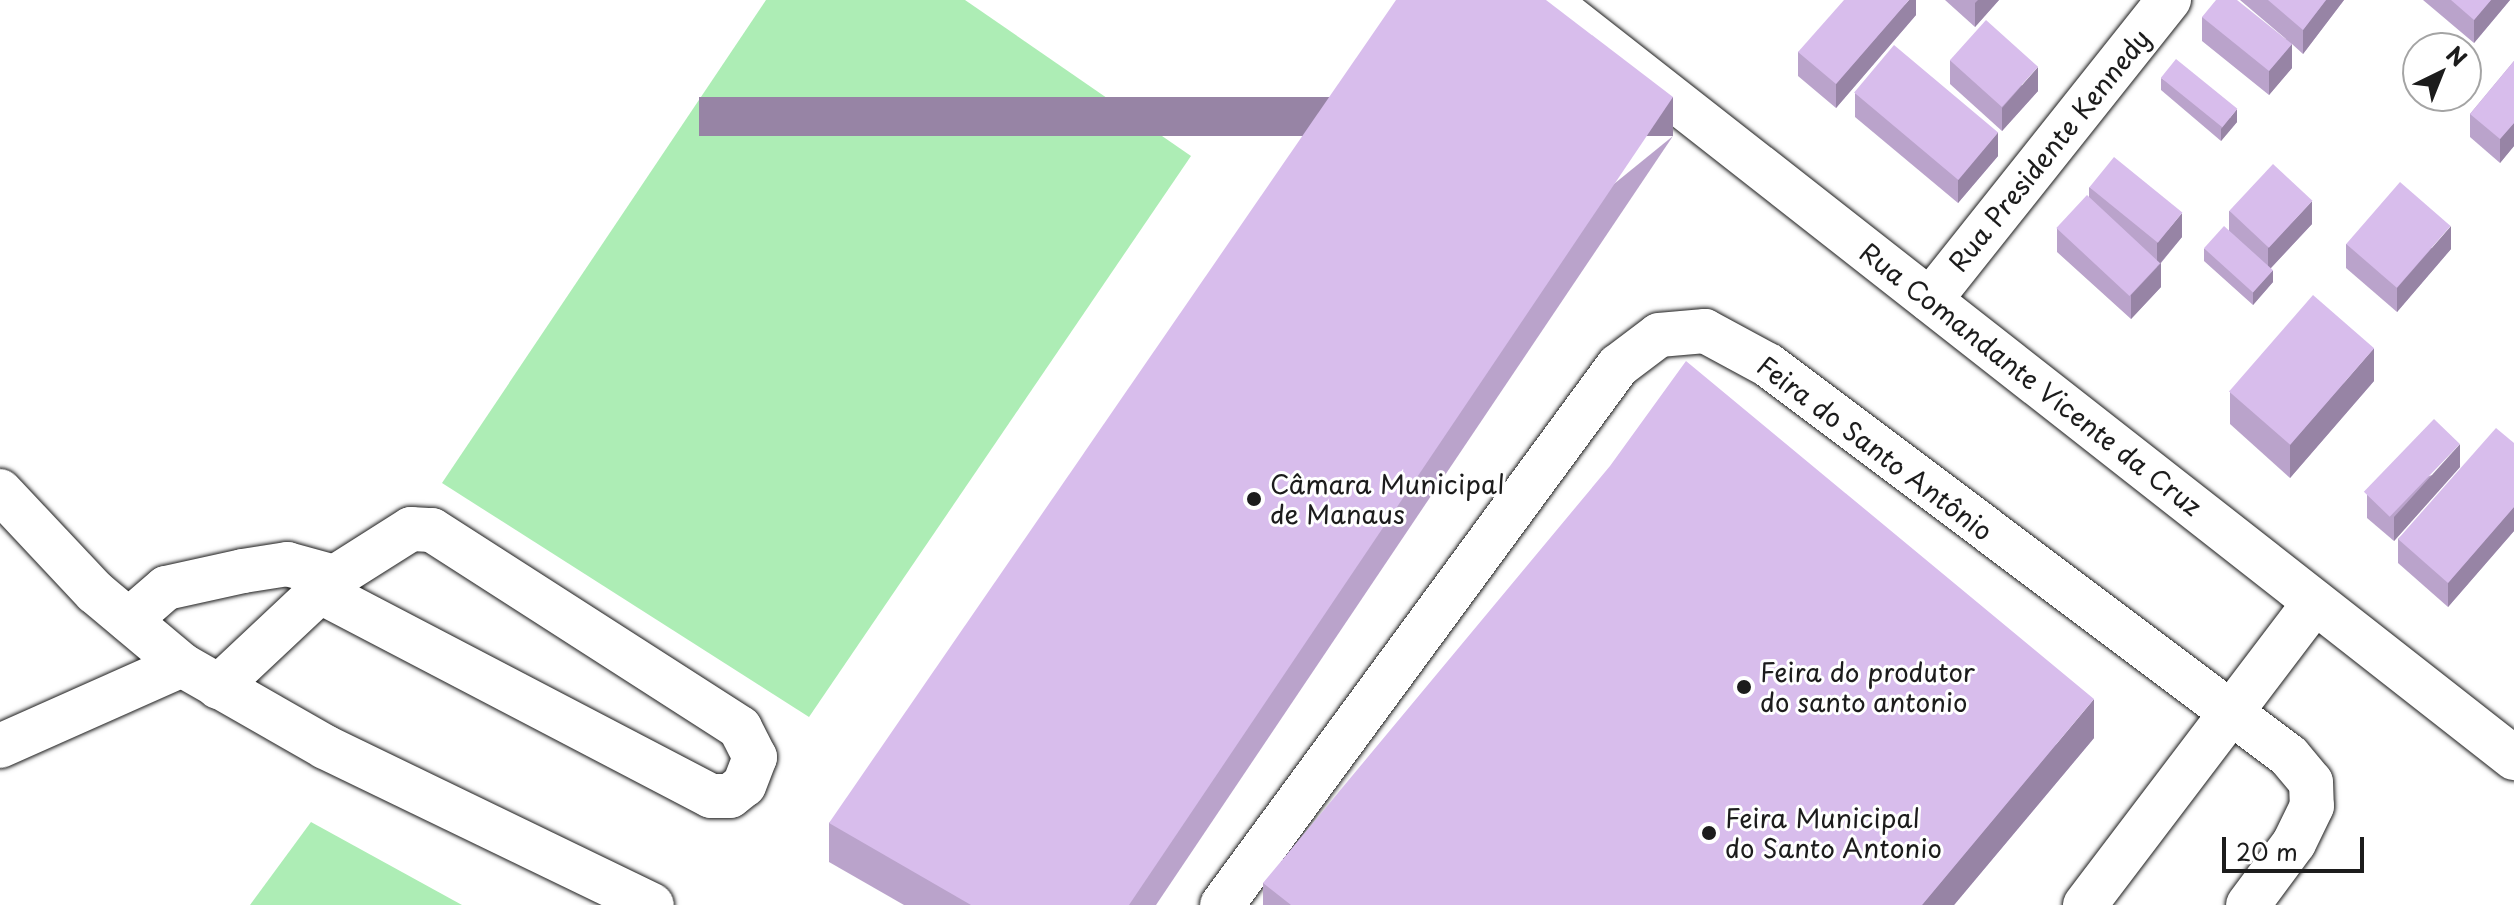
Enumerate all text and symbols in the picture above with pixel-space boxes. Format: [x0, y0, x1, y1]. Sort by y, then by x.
street label: Rua Presidente Kennedy [1942, 23, 2156, 277]
north arrow [2402, 32, 2482, 112]
text: N [2440, 38, 2475, 74]
street label: Rua Comandante Vicente da Cruz [1853, 235, 2209, 523]
street label: Feira do Santo Antônio [1751, 349, 1999, 547]
place label: Câmara Municipal de Manaus [1270, 468, 1505, 530]
marker: Câmara Municipal de Manaus [1245, 490, 1263, 508]
place label: Feira do produtor do santo antonio [1760, 656, 1978, 718]
marker: Feira do produtor do santo antonio [1735, 678, 1753, 696]
place label: Feira Municipal do Santo Antonio [1725, 802, 1942, 864]
scale bar [2226, 821, 2368, 871]
marker: Feira Municipal do Santo Antonio [1700, 824, 1718, 842]
text: 20 m [2236, 833, 2298, 869]

